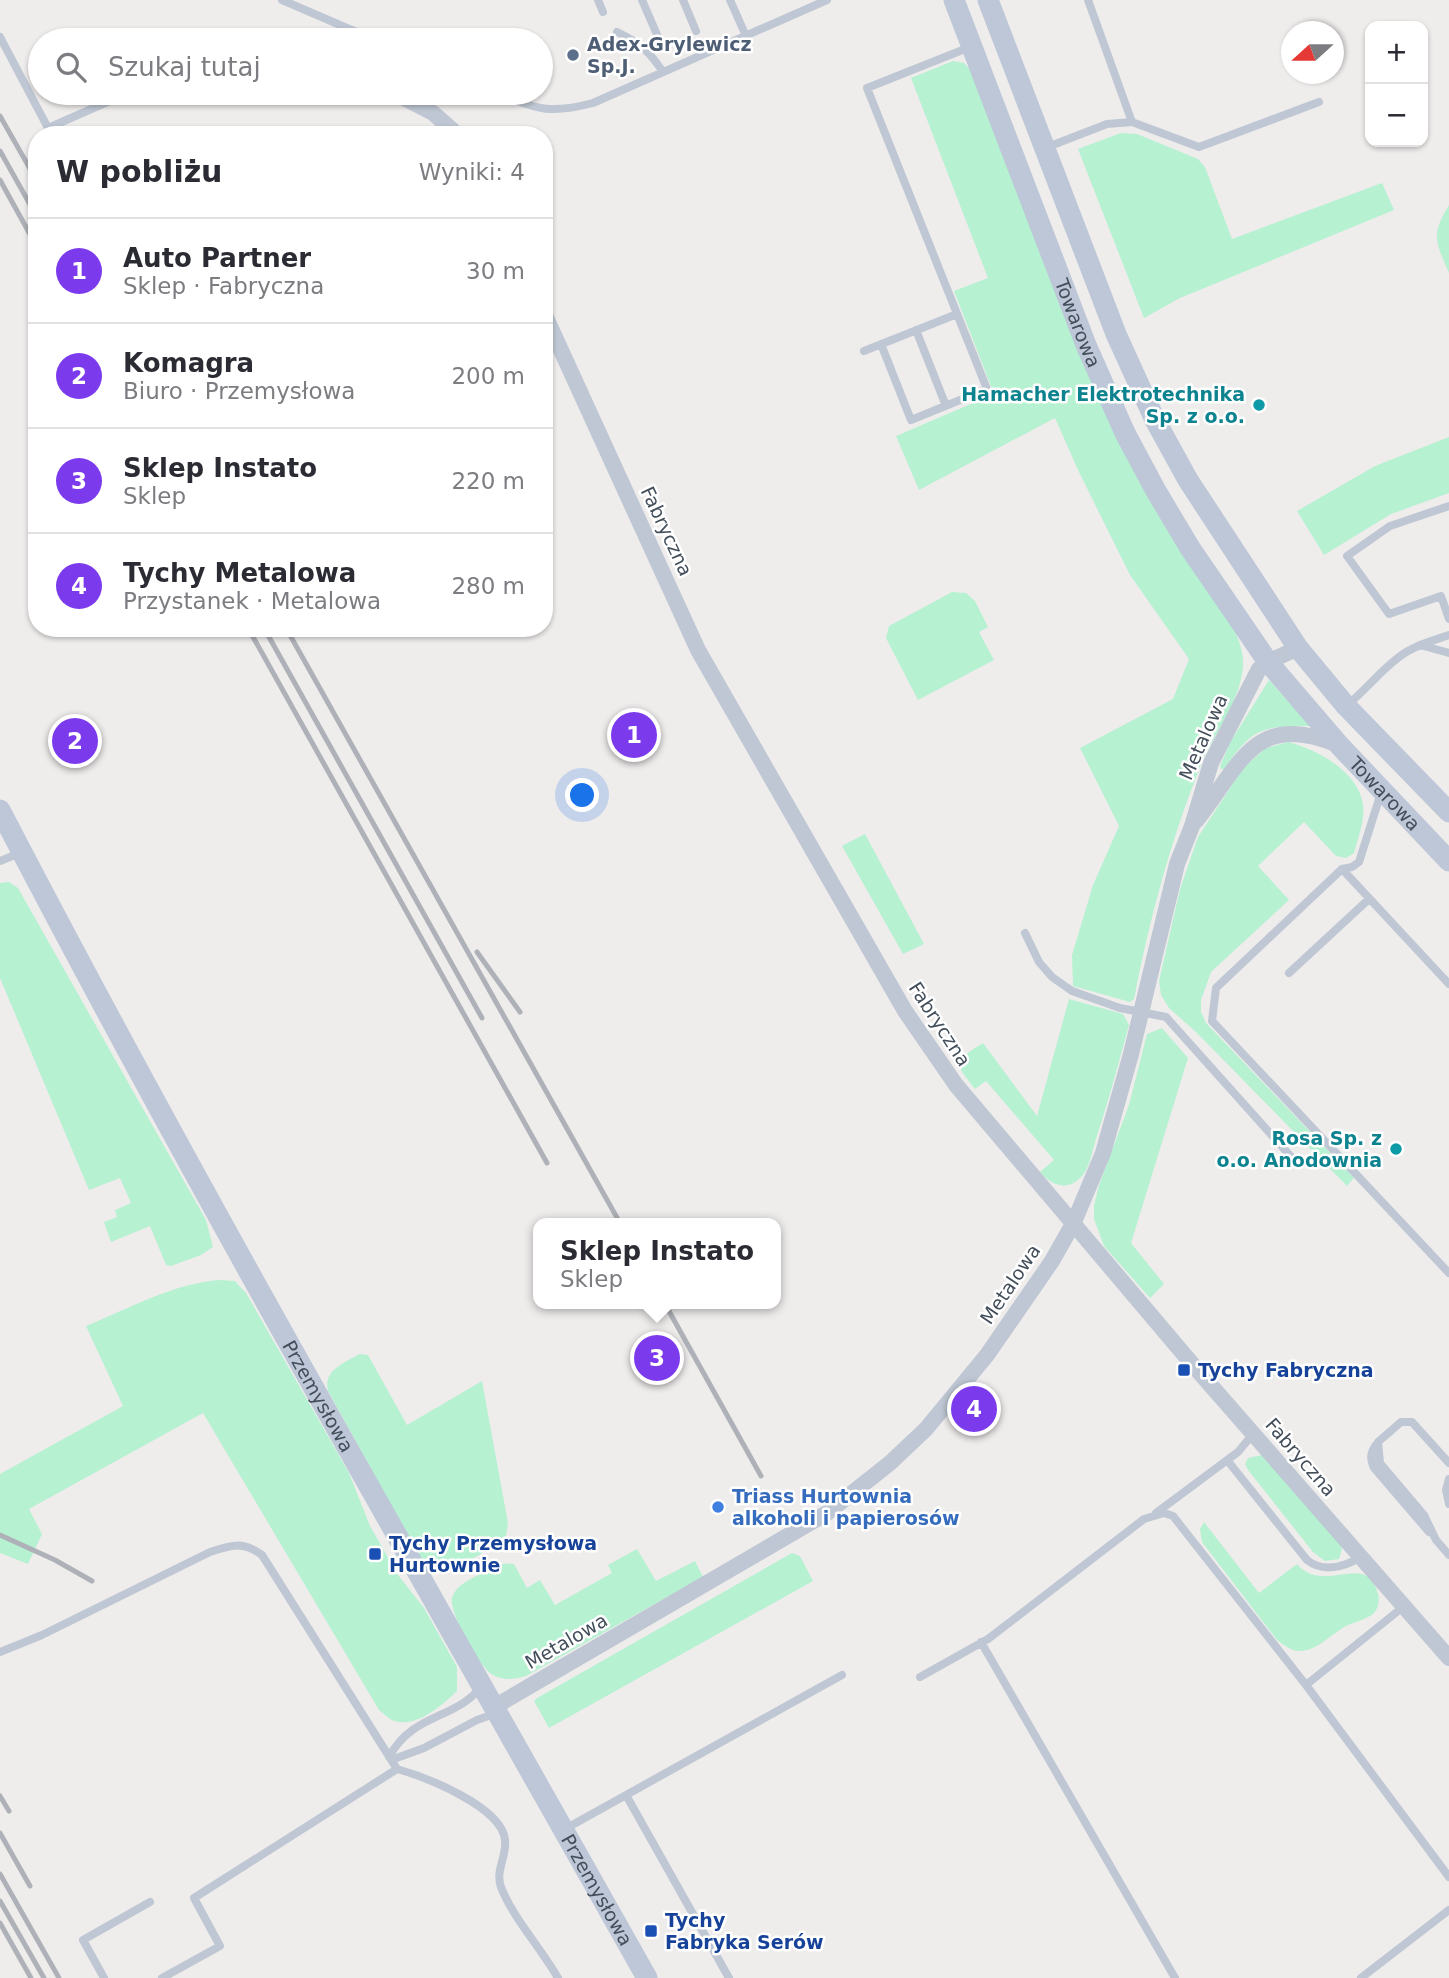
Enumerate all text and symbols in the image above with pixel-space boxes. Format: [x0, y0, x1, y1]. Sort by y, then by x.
north arrow [1281, 21, 1344, 84]
map controls [1365, 21, 1428, 147]
button: + [1365, 21, 1428, 84]
search box [28, 28, 553, 105]
place label: Adex-Grylewicz Sp.J. [587, 33, 751, 77]
marker: Adex-Grylewicz Sp.J. [565, 47, 581, 63]
icon: search [52, 48, 90, 86]
text: Szukaj tutaj [108, 52, 261, 82]
button: − [1365, 84, 1428, 147]
text: W pobliżu [56, 154, 222, 189]
text: Wyniki: 4 [419, 159, 525, 185]
text: Auto Partner [123, 243, 311, 273]
text: 1 [71, 258, 87, 284]
text: 30 m [466, 258, 525, 284]
text: Sklep · Fabryczna [123, 273, 324, 299]
street label: Towarowa [1050, 275, 1106, 371]
text: Komagra [123, 348, 254, 378]
text: 2 [71, 363, 87, 389]
text: 200 m [451, 363, 525, 389]
text: Biuro · Przemysłowa [123, 378, 355, 404]
place label: Hamacher Elektrotechnika Sp. z o.o. [961, 383, 1245, 427]
marker: Hamacher Elektrotechnika Sp. z o.o. [1251, 397, 1267, 413]
text: Sklep Instato [123, 453, 317, 483]
text: 3 [71, 468, 87, 494]
text: 220 m [451, 468, 525, 494]
text: Sklep [123, 483, 186, 509]
street label: Fabryczna [637, 483, 697, 579]
text: Tychy Metalowa [123, 558, 356, 588]
text: 4 [71, 573, 87, 599]
text: 280 m [451, 573, 525, 599]
text: Przystanek · Metalowa [123, 588, 381, 614]
street label: Metalowa [1174, 691, 1232, 783]
pin: 1 [611, 709, 657, 761]
pin: 2 [52, 715, 98, 767]
street label: Towarowa [1344, 751, 1425, 835]
your location [565, 778, 599, 812]
street label: Fabryczna [905, 978, 975, 1070]
place label: Rosa Sp. z o.o. Anodownia [1216, 1127, 1382, 1171]
marker: Rosa Sp. z o.o. Anodownia [1388, 1141, 1404, 1157]
popup [533, 1218, 781, 1309]
text: Sklep Instato [560, 1236, 754, 1266]
street label: Metalowa [975, 1240, 1045, 1328]
text: Sklep [560, 1266, 623, 1292]
pin: 3 [634, 1332, 680, 1384]
street label: Przemysłowa [278, 1336, 358, 1456]
place label: Tychy Fabryczna [1198, 1359, 1374, 1381]
marker: Tychy Fabryczna [1176, 1362, 1192, 1378]
pin: 4 [951, 1383, 997, 1435]
street label: Fabryczna [1261, 1414, 1341, 1500]
place label: Triass Hurtownia alkoholi i papierosów [732, 1485, 960, 1529]
marker: Triass Hurtownia alkoholi i papierosów [710, 1499, 726, 1515]
place label: Tychy Przemysłowa Hurtownie [389, 1532, 597, 1576]
marker: Tychy Przemysłowa Hurtownie [367, 1546, 383, 1562]
street label: Metalowa [521, 1609, 611, 1673]
street label: Przemysłowa [557, 1830, 637, 1949]
place label: Tychy Fabryka Serów [665, 1909, 824, 1953]
marker: Tychy Fabryka Serów [643, 1923, 659, 1939]

